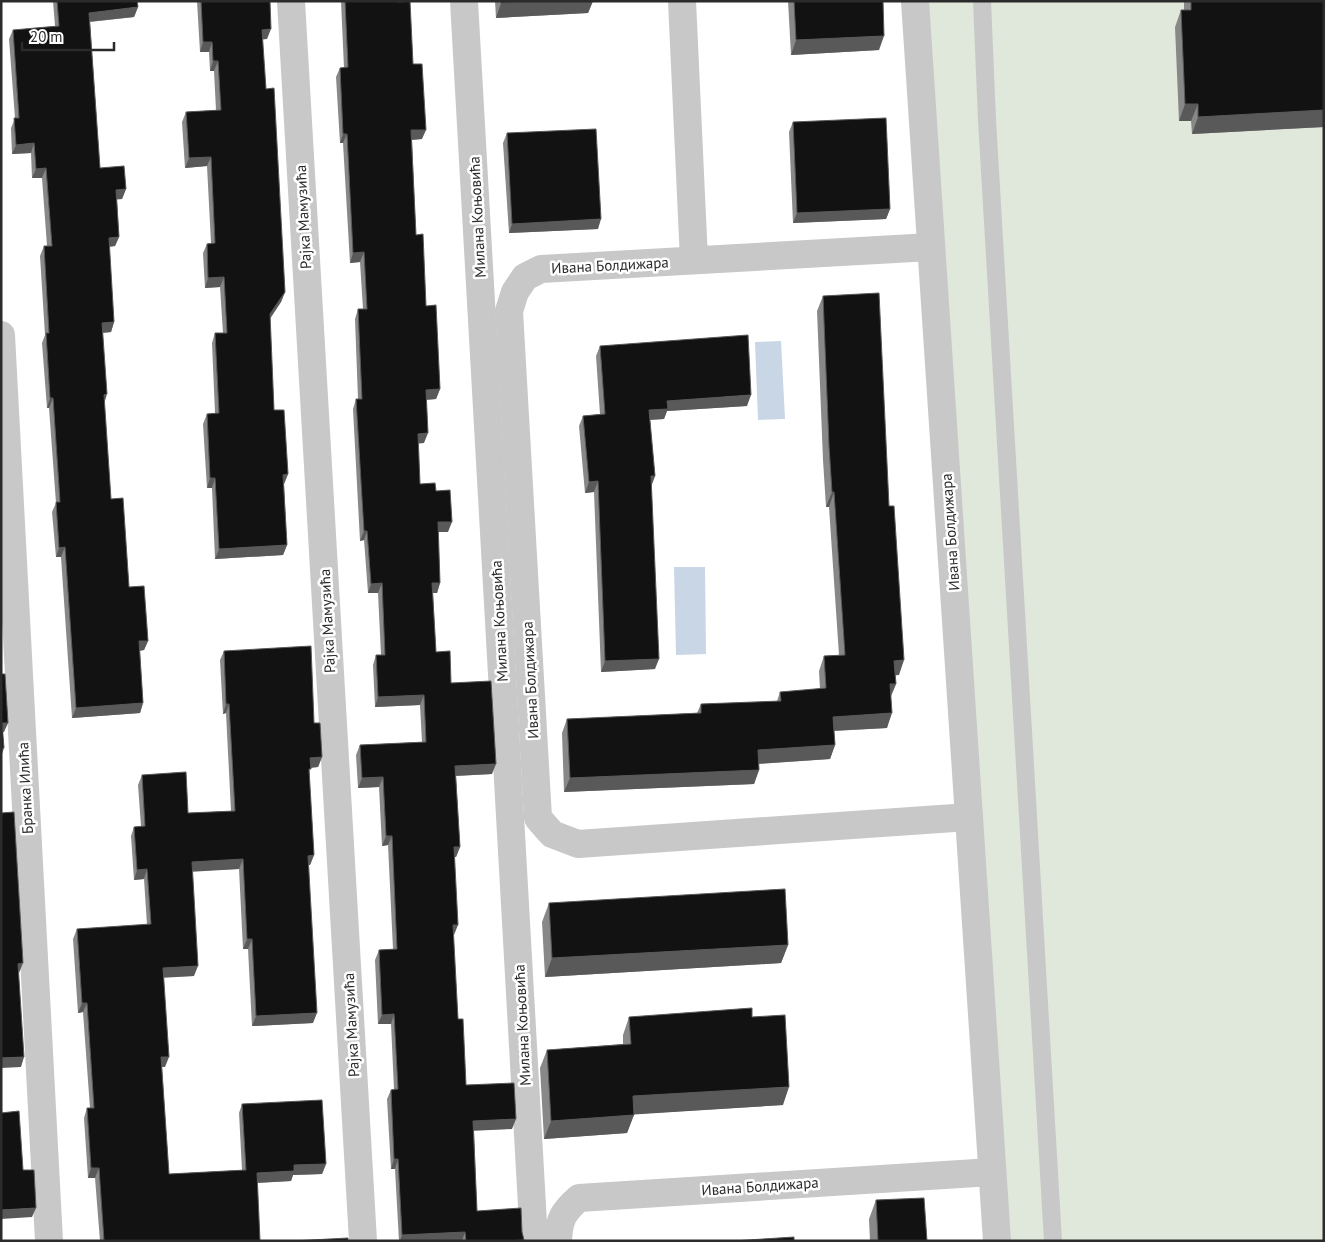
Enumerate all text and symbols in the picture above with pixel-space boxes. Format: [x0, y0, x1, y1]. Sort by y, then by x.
scale bar [22, 20, 115, 52]
text: 20 m [30, 27, 63, 46]
street label: Милана Коњовића [464, 156, 490, 278]
street label: Рајка Мамузића [291, 164, 315, 270]
street label: Ивана Болдижара [551, 252, 669, 278]
street label: Ивана Болдижара [936, 473, 964, 591]
street label: Милана Коњовића [486, 560, 512, 682]
street label: Рајка Мамузића [315, 568, 339, 674]
street label: Ивана Болдижара [517, 621, 543, 739]
street label: Бранка Илића [13, 741, 37, 835]
street label: Милана Коњовића [509, 964, 535, 1086]
street label: Рајка Мамузића [339, 972, 363, 1078]
street label: Ивана Болдижара [701, 1172, 819, 1200]

